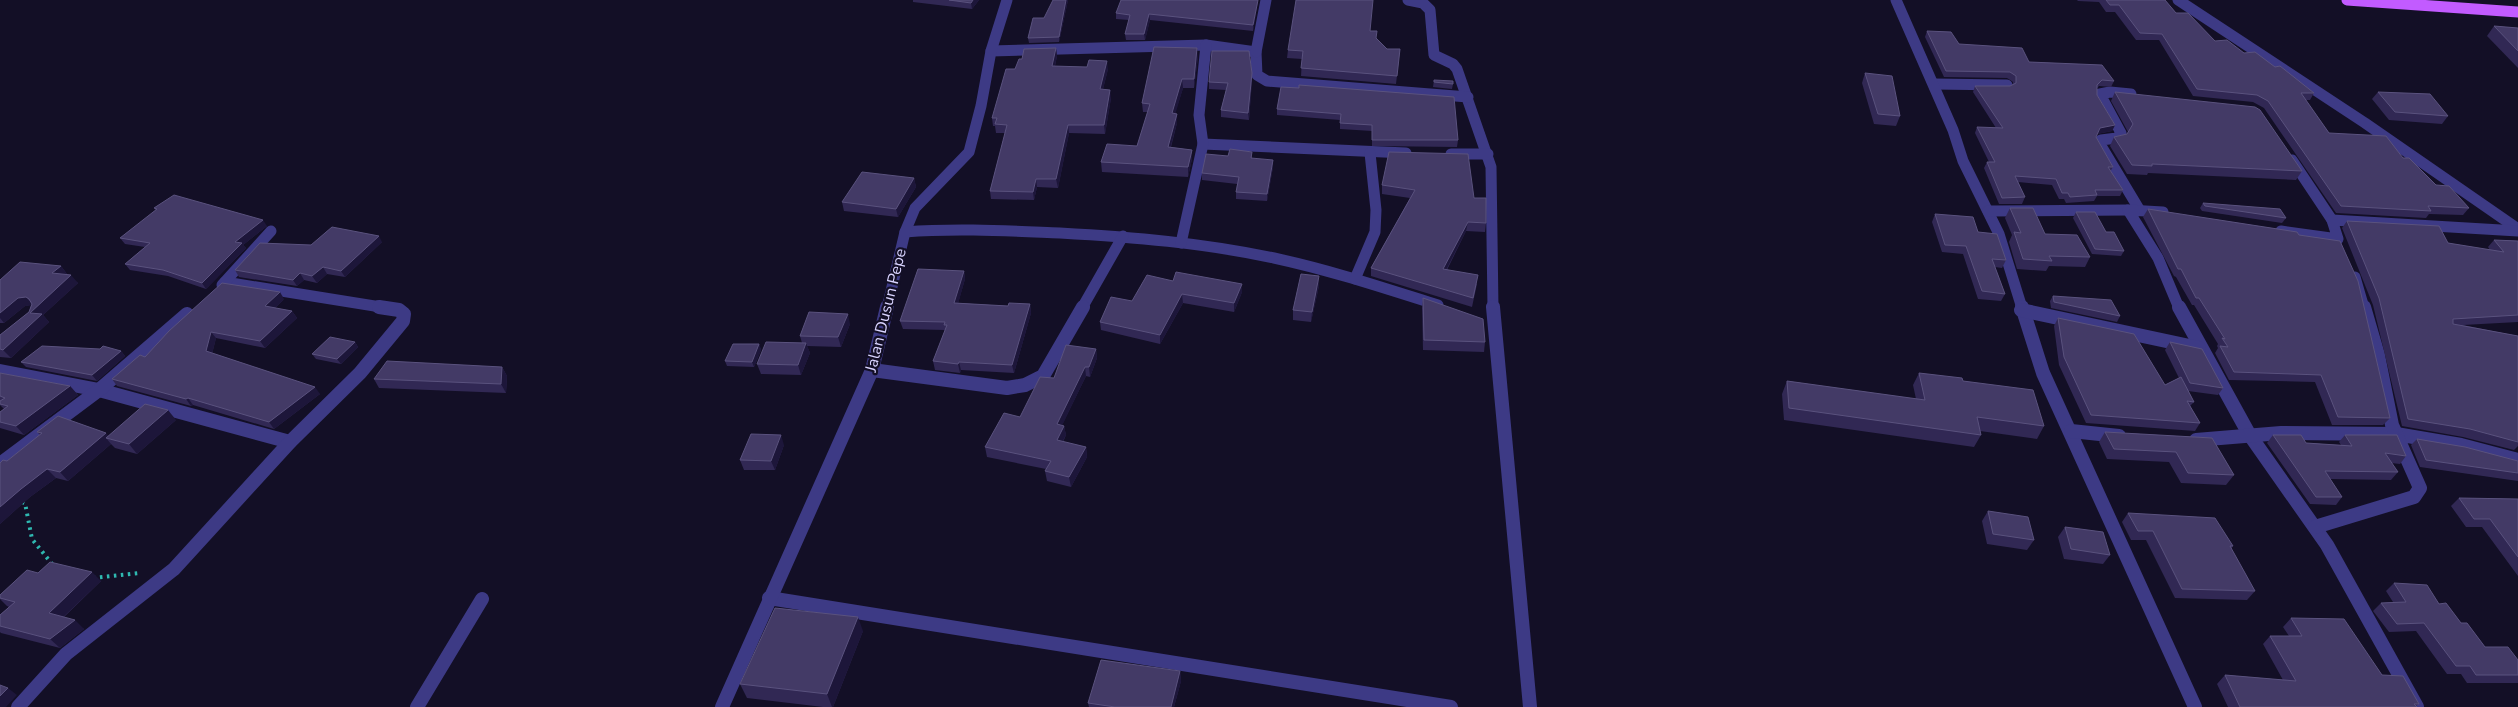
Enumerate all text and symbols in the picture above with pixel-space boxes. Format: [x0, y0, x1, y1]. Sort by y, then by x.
street label: Jalan Dusun Pepe [860, 246, 912, 375]

